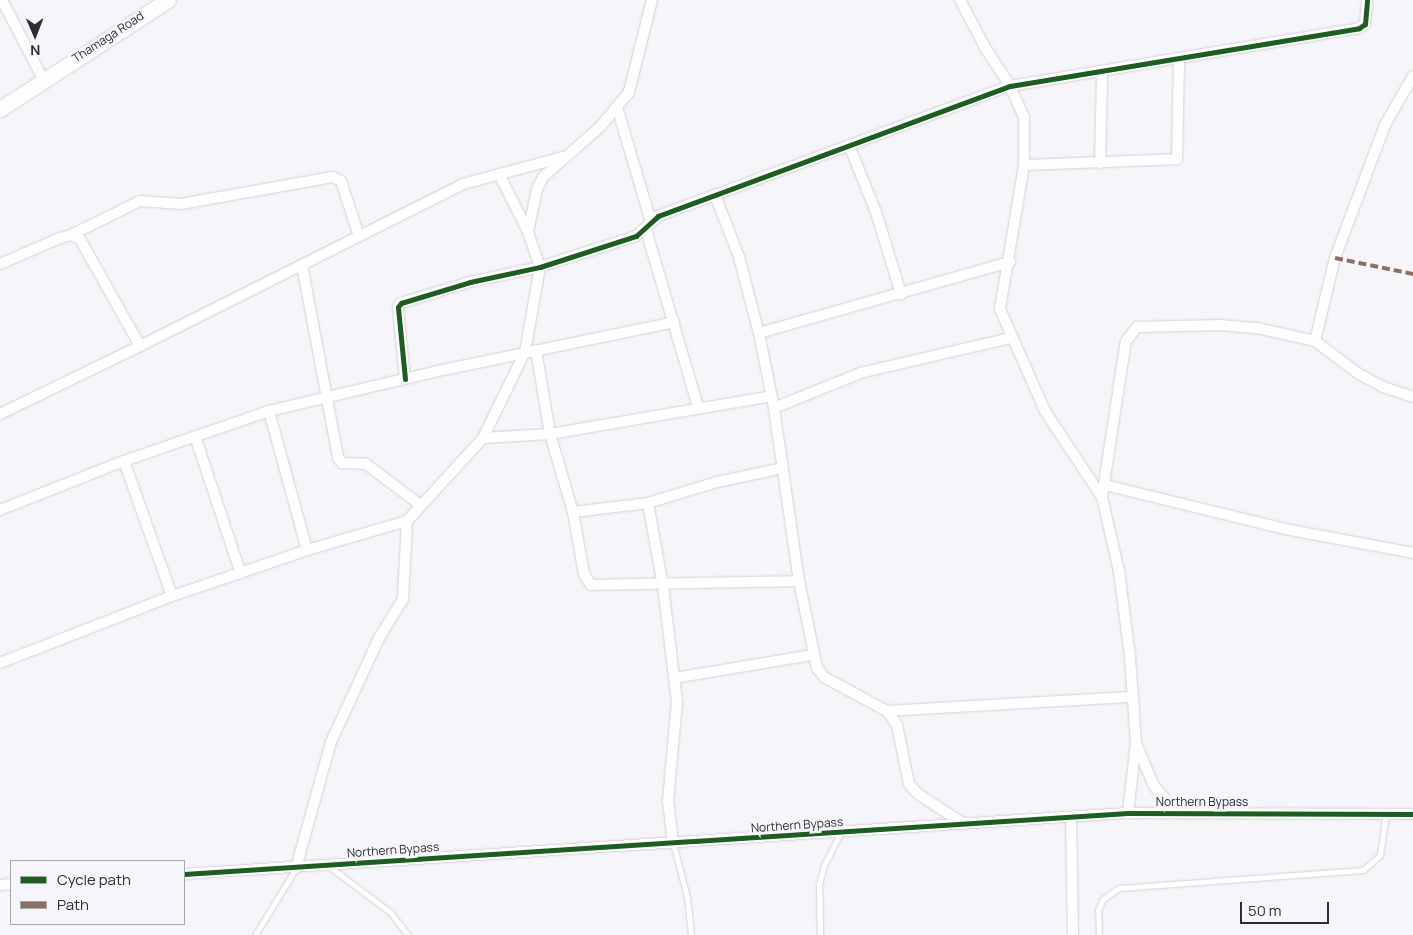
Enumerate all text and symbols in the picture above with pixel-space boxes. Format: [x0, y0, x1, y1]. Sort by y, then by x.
street label: Thamaga Road [70, 9, 146, 65]
north arrow [10, 10, 60, 60]
text: N [30, 41, 40, 60]
street label: Northern Bypass [1156, 795, 1248, 809]
street label: Northern Bypass [750, 815, 844, 835]
street label: Northern Bypass [346, 840, 440, 860]
legend [10, 860, 185, 925]
text: Cycle path [57, 869, 131, 890]
scale bar [1243, 892, 1332, 924]
text: Path [57, 894, 89, 915]
text: 50 m [1248, 900, 1282, 921]

